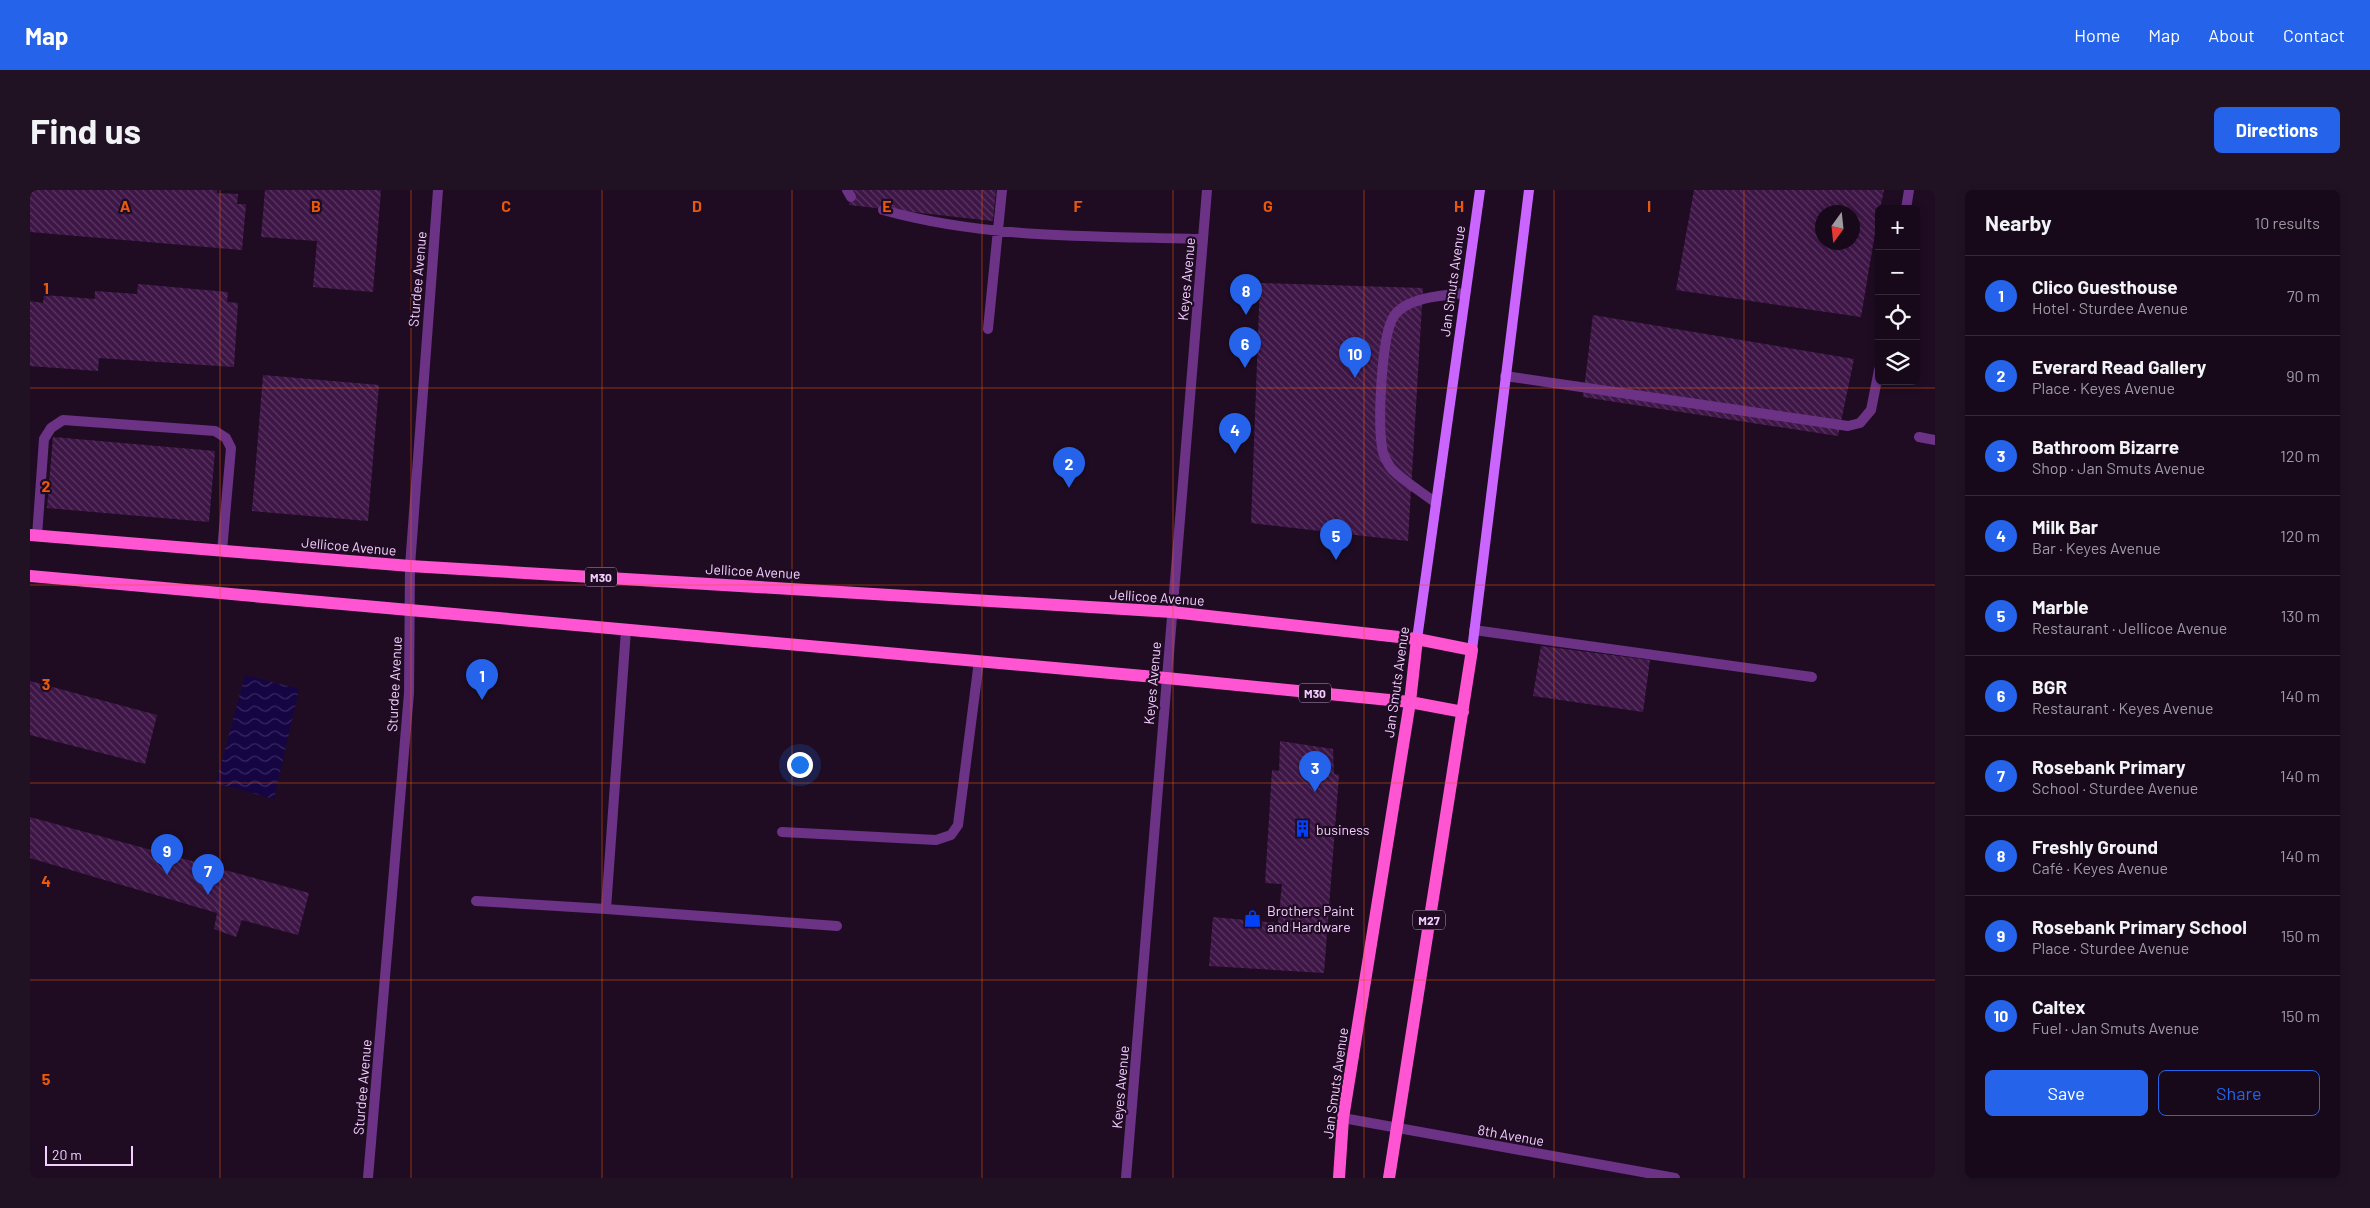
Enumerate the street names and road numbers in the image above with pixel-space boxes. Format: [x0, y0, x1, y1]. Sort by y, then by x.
street label: Jan Smuts Avenue [1436, 224, 1468, 338]
street label: Sturdee Avenue [404, 231, 430, 327]
street label: Keyes Avenue [1174, 237, 1198, 321]
street label: Jellicoe Avenue [301, 533, 397, 559]
street label: Jellicoe Avenue [705, 560, 801, 582]
road number: M30 [585, 568, 617, 587]
street label: Jellicoe Avenue [1109, 585, 1205, 609]
street label: Jan Smuts Avenue [1380, 625, 1412, 739]
street label: Sturdee Avenue [383, 636, 405, 732]
street label: Keyes Avenue [1140, 641, 1164, 725]
road number: M30 [1299, 683, 1331, 702]
road number: M27 [1413, 910, 1445, 930]
street label: Jan Smuts Avenue [1319, 1026, 1351, 1140]
street label: Sturdee Avenue [349, 1039, 375, 1135]
street label: Keyes Avenue [1108, 1045, 1132, 1129]
street label: 8th Avenue [1476, 1121, 1546, 1149]

